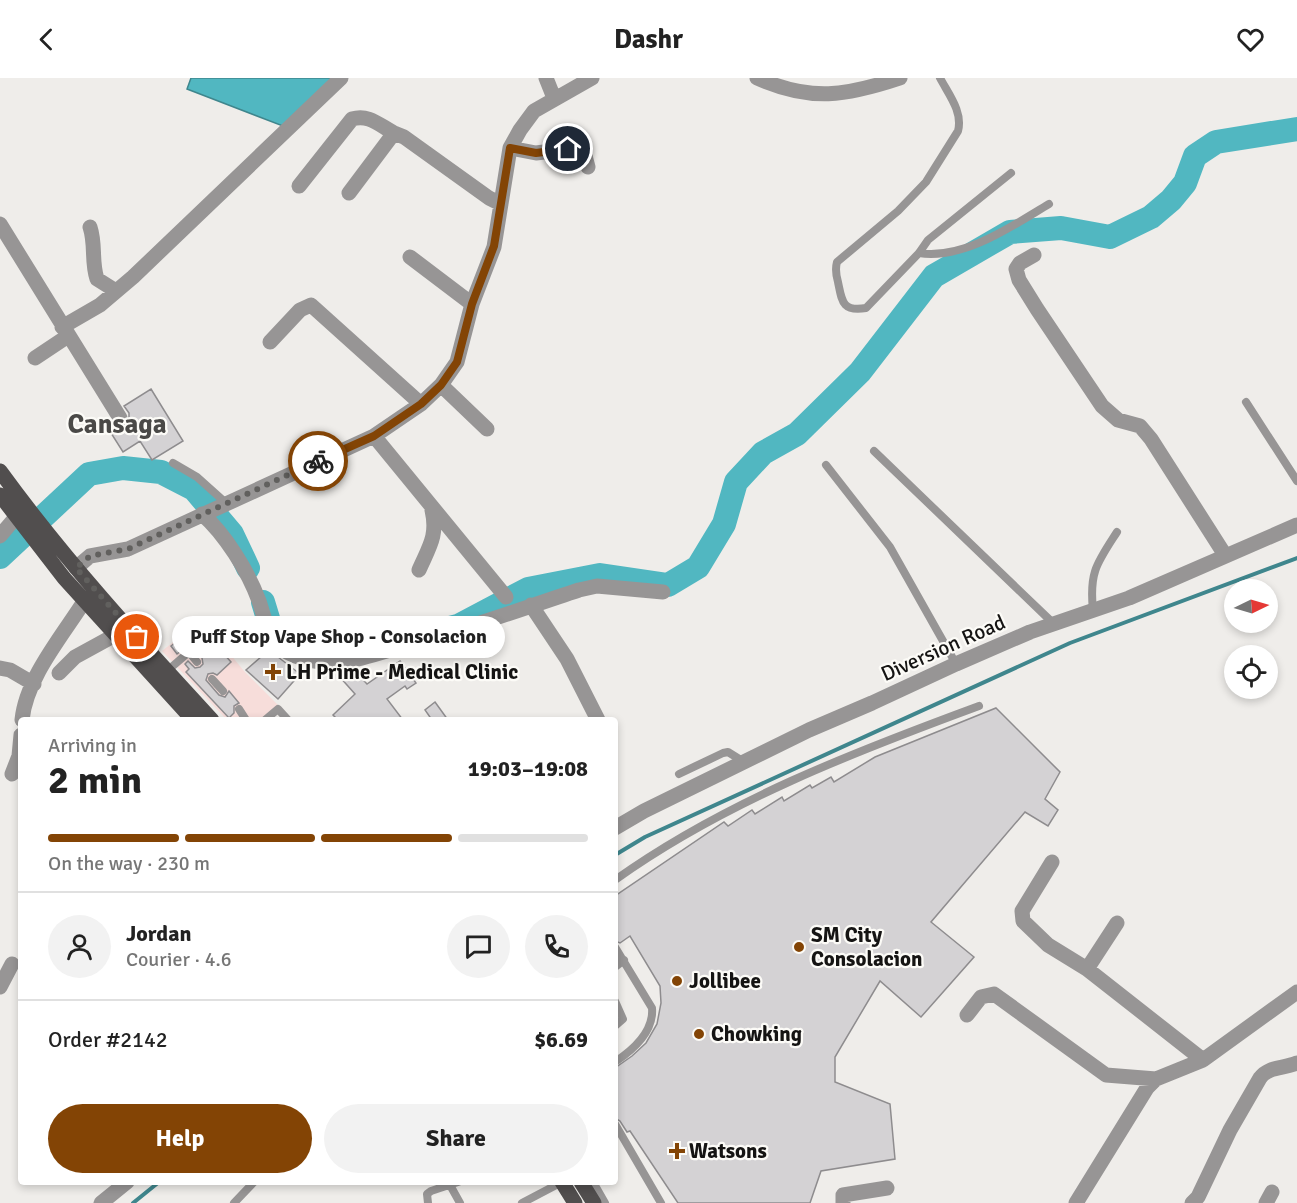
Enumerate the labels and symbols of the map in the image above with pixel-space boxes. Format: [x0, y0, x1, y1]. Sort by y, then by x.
pin [542, 123, 593, 174]
district label: Cansaga [67, 408, 167, 441]
courier [288, 431, 348, 491]
north arrow [1224, 579, 1278, 633]
street label: Diversion Road [877, 609, 1009, 687]
pin [111, 611, 162, 662]
callout: Puff Stop Vape Shop - Consolacion [173, 616, 506, 658]
place label: LH Prime - Medical Clinic [286, 659, 518, 685]
marker: LH Prime - Medical Clinic [264, 663, 282, 681]
place label: SM City Consolacion [811, 922, 923, 972]
marker: SM City Consolacion [792, 940, 806, 954]
place label: Jollibee [689, 968, 761, 994]
marker: Jollibee [670, 974, 684, 988]
place label: Chowking [711, 1021, 802, 1047]
marker: Chowking [692, 1027, 706, 1041]
place label: Watsons [689, 1138, 767, 1164]
marker: Watsons [670, 1144, 684, 1158]

